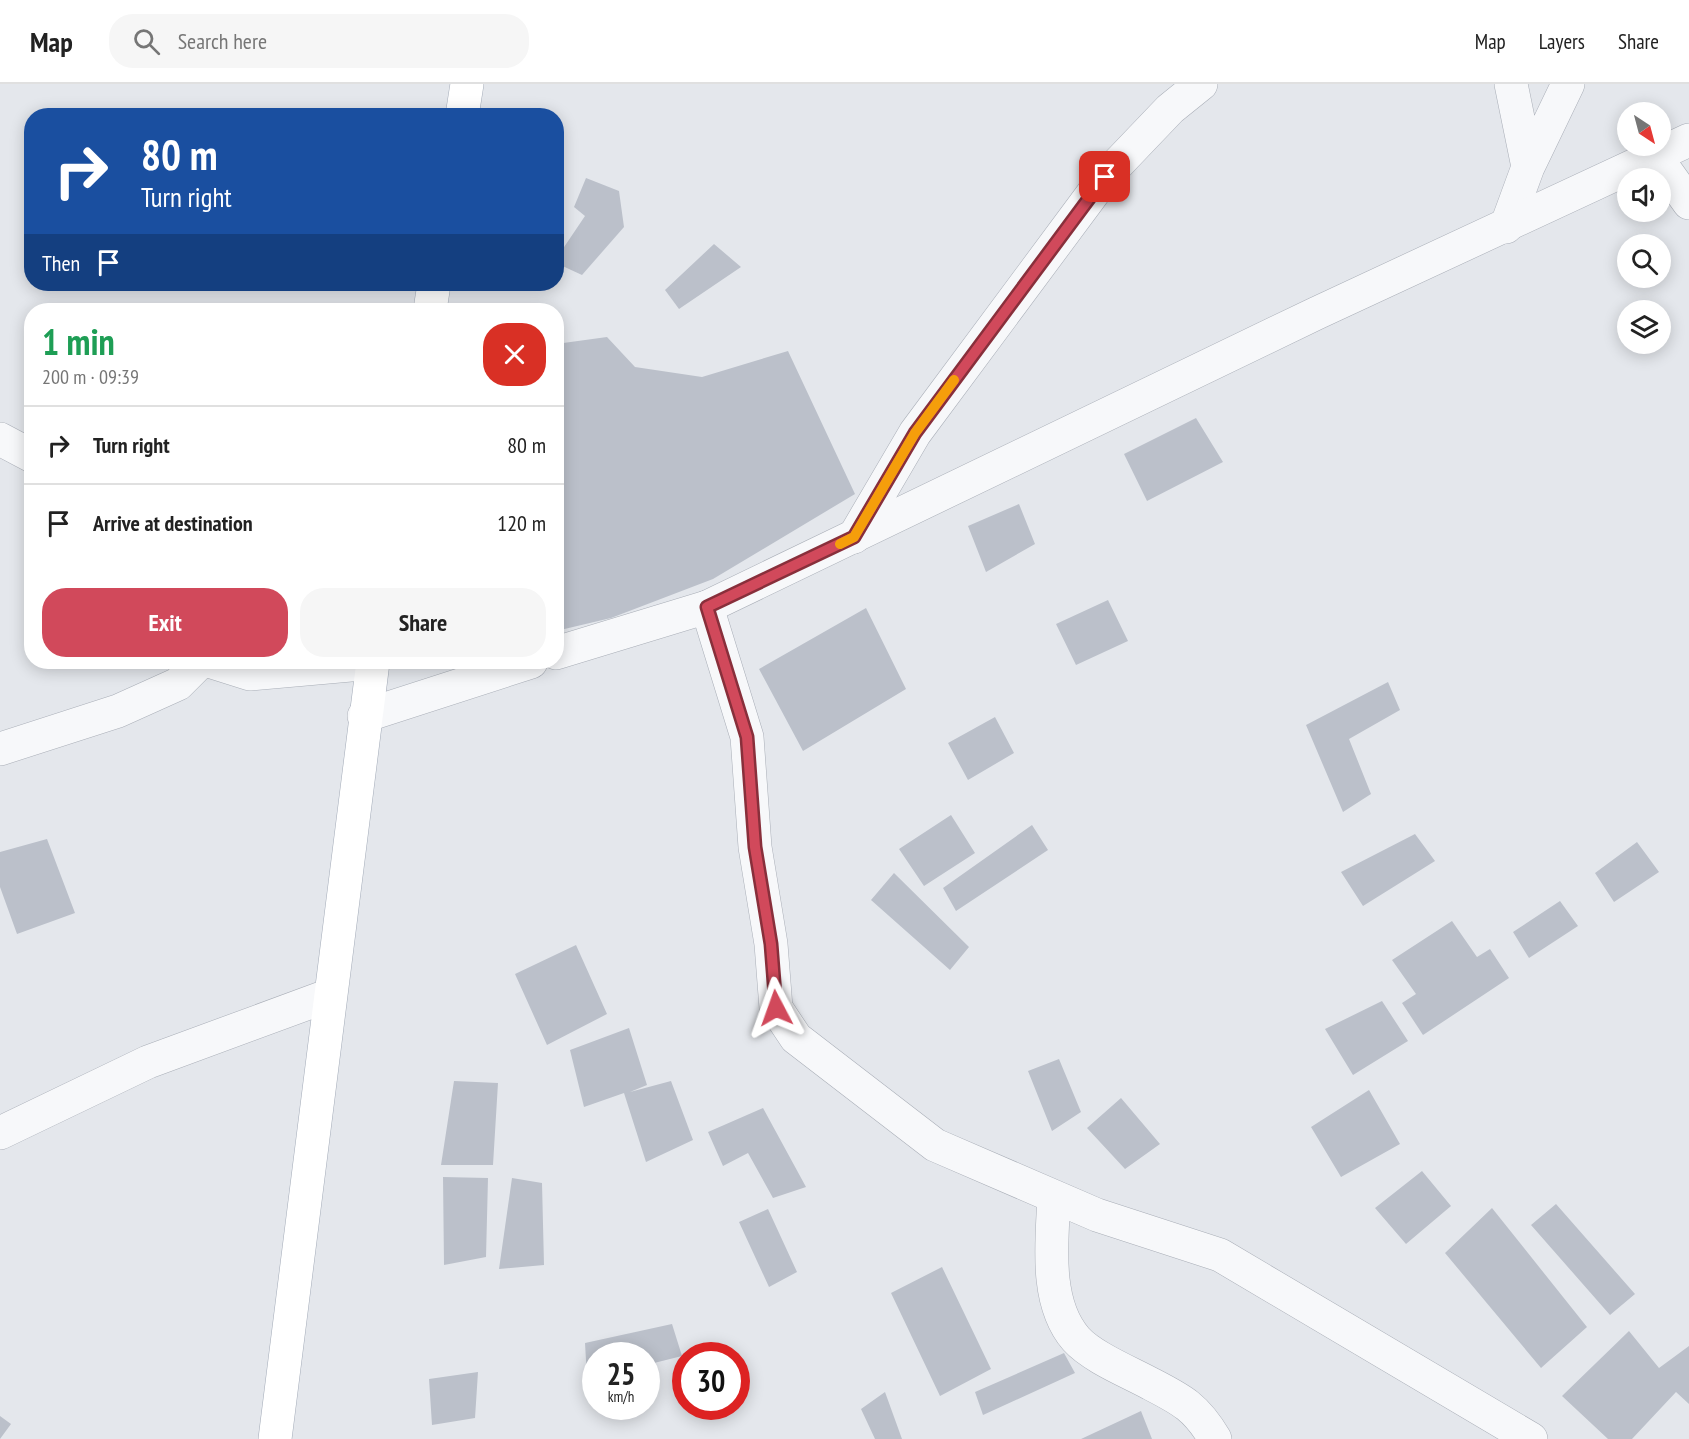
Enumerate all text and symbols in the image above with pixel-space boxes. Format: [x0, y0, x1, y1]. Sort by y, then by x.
search box [109, 14, 529, 68]
text: Map [30, 23, 73, 60]
icon: search [130, 25, 163, 58]
text: Search here [178, 27, 267, 55]
text: Map [1475, 28, 1506, 55]
text: Layers [1539, 28, 1585, 55]
text: Share [1618, 28, 1659, 55]
north arrow [1617, 102, 1671, 156]
map controls [1617, 102, 1671, 354]
text: 80 m [141, 127, 218, 182]
icon: right [42, 132, 120, 210]
pin [1079, 151, 1130, 202]
icon: arrive [1088, 160, 1121, 193]
button: sound [1617, 168, 1671, 222]
text: Turn right [141, 180, 232, 214]
button: search [1617, 234, 1671, 288]
icon: arrive [92, 246, 125, 279]
text: Then [42, 249, 80, 277]
button: layers [1617, 300, 1671, 354]
text: 1 min [42, 318, 115, 365]
button: close [483, 323, 546, 386]
text: 200 m · 09:39 [42, 364, 139, 390]
icon: right [42, 429, 75, 462]
text: Turn right [93, 431, 170, 459]
text: 80 m [507, 431, 546, 459]
icon: arrive [42, 507, 75, 540]
text: Arrive at destination [93, 509, 253, 537]
text: 120 m [497, 509, 546, 537]
button: Exit [42, 588, 288, 657]
button: Share [300, 588, 546, 657]
position arrow [744, 976, 808, 1040]
speed limit sign: 30 [672, 1342, 750, 1420]
text: 25 [607, 1354, 635, 1393]
text: km/h [608, 1387, 634, 1406]

